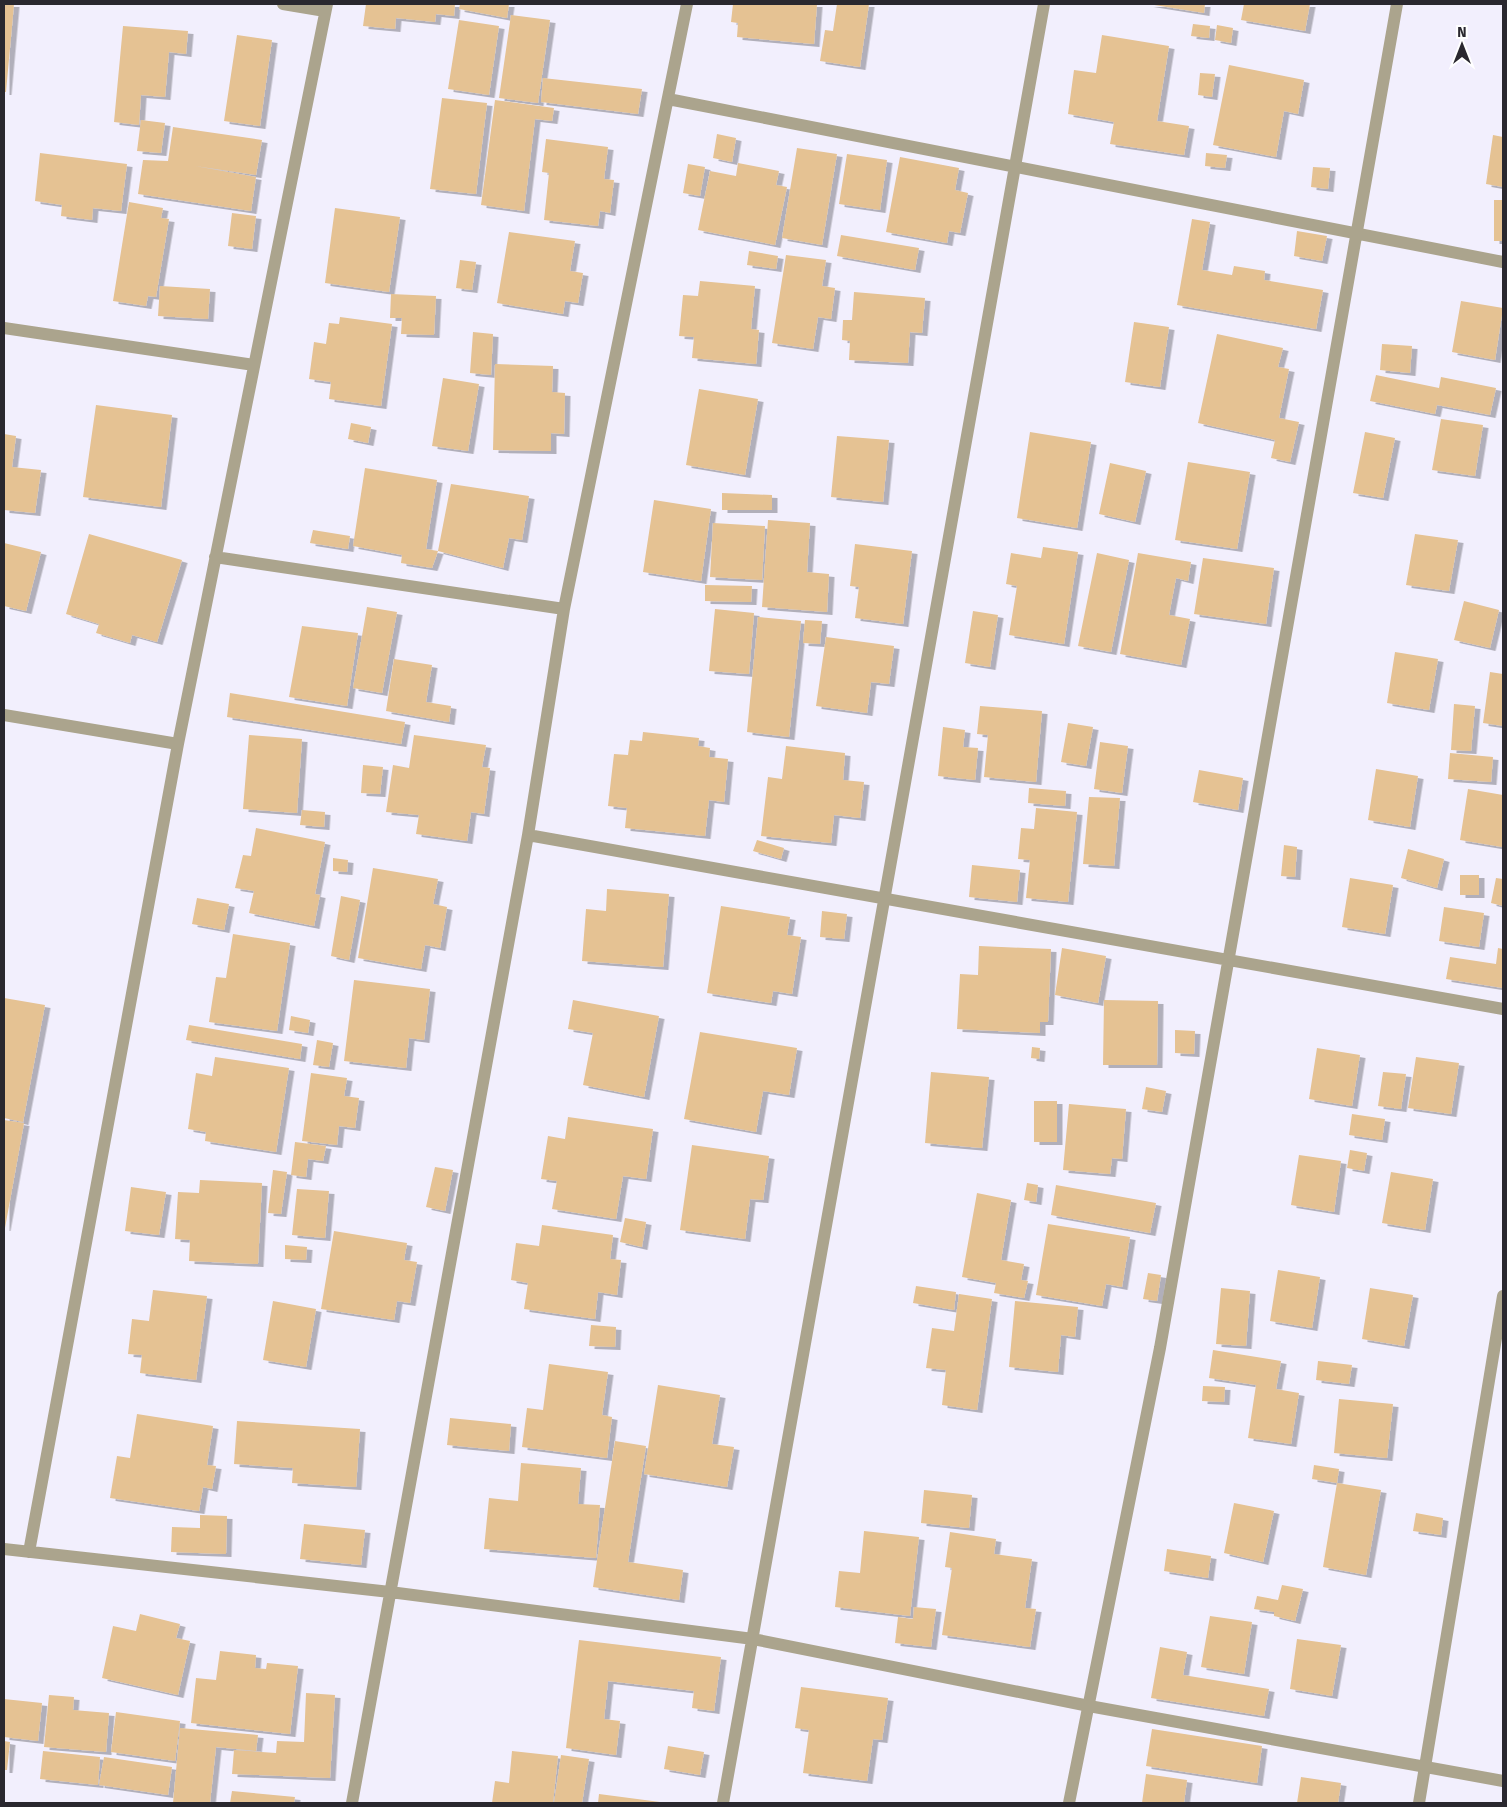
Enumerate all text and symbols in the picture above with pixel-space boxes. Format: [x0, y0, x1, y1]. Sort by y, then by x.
north arrow [1437, 20, 1487, 70]
text: N [1457, 24, 1467, 41]

